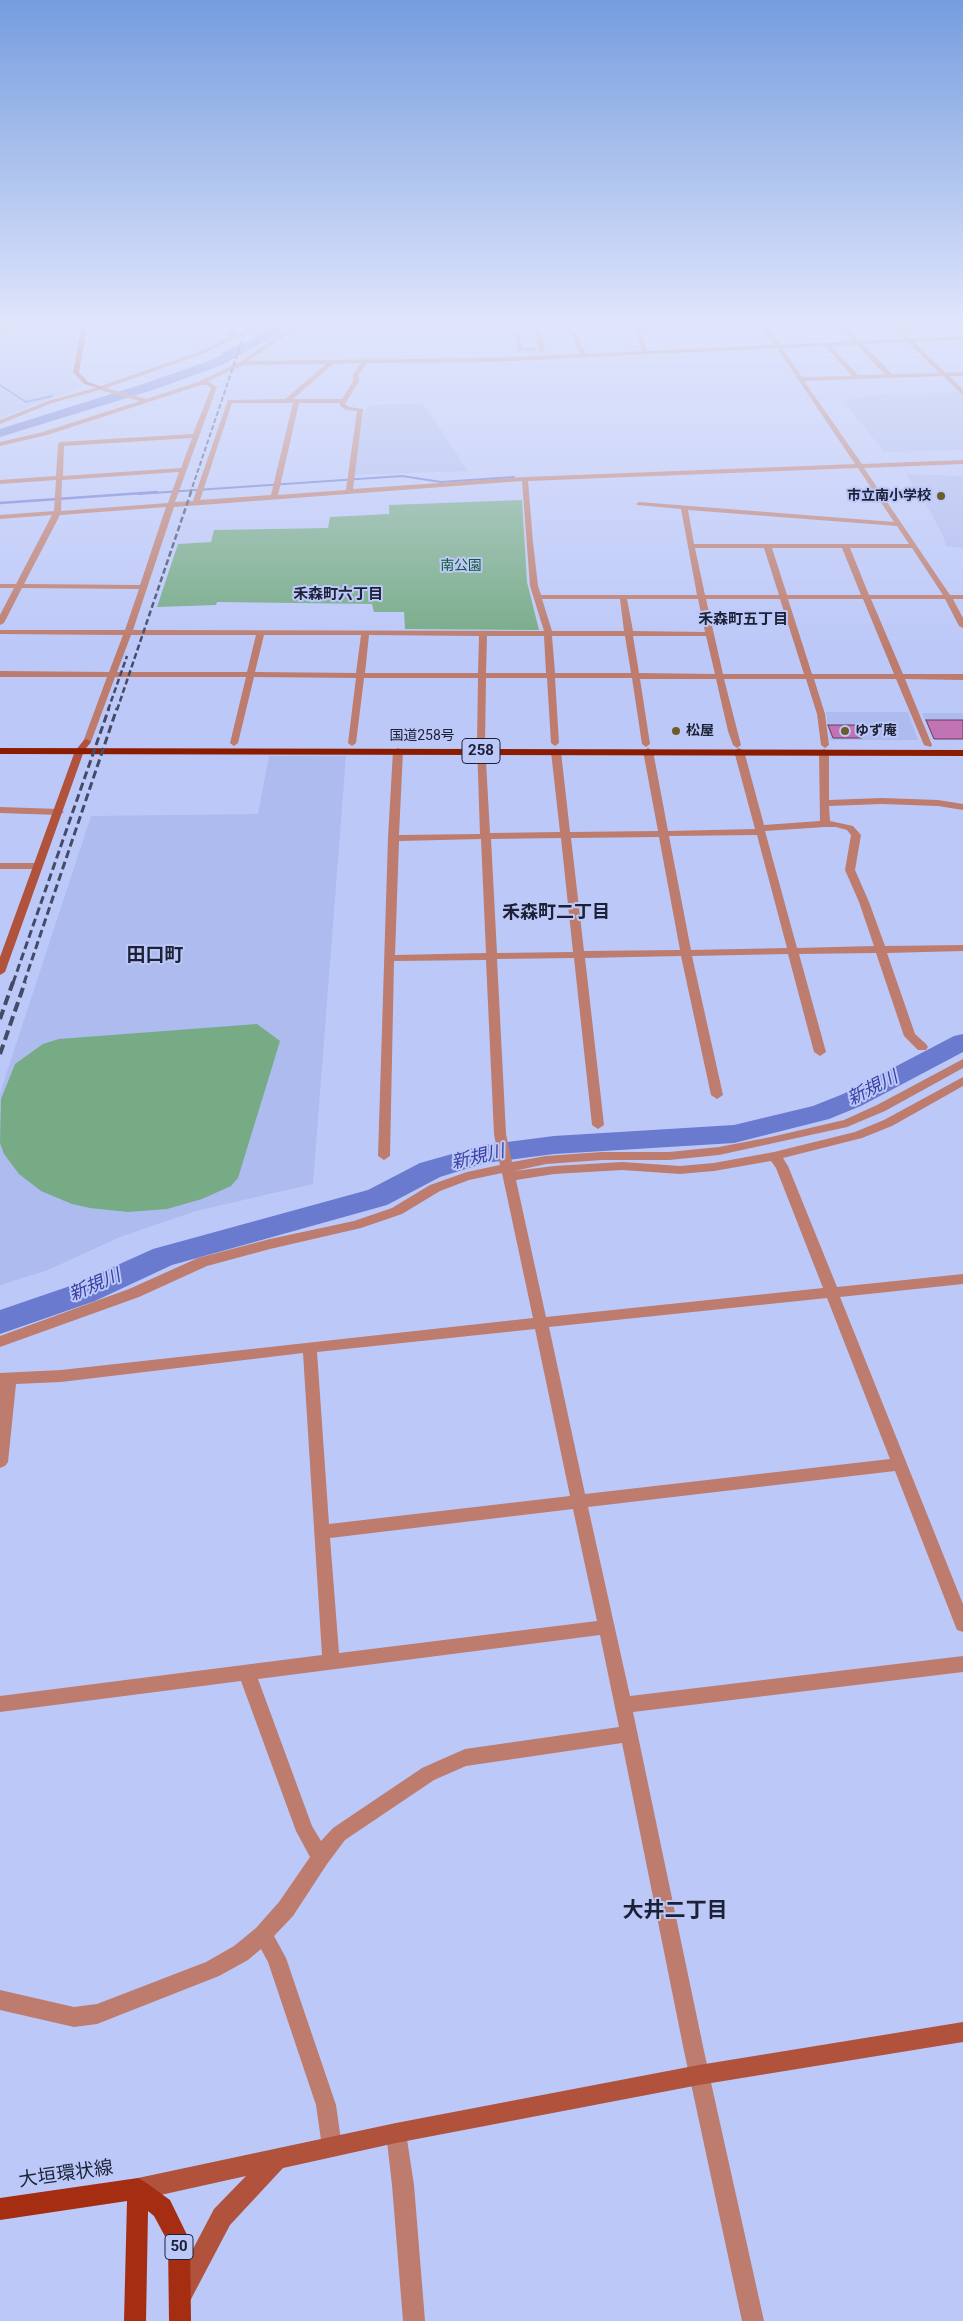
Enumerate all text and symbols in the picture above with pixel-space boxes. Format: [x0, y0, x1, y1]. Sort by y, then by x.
place label: 市立南小学校 [847, 488, 931, 504]
marker: 市立南小学校 [935, 490, 947, 502]
park label: 南公園 [440, 558, 482, 574]
district label: 禾森町六丁目 [293, 586, 383, 604]
district label: 禾森町五丁目 [698, 611, 788, 629]
place label: 松屋 [686, 723, 714, 739]
place label: ゆず庵 [855, 723, 897, 739]
marker: 松屋 [670, 725, 682, 737]
marker: ゆず庵 [839, 725, 851, 737]
street label: 国道258号 [389, 728, 455, 744]
road number: 258 [462, 738, 500, 764]
district label: 禾森町二丁目 [502, 902, 610, 924]
district label: 田口町 [127, 945, 183, 967]
water label: 新規川 [844, 1067, 902, 1111]
water label: 新規川 [449, 1141, 507, 1175]
water label: 新規川 [66, 1266, 124, 1306]
district label: 大井二丁目 [623, 1899, 727, 1925]
street label: 大垣環状線 [17, 2157, 115, 2193]
road number: 50 [165, 2234, 193, 2260]

